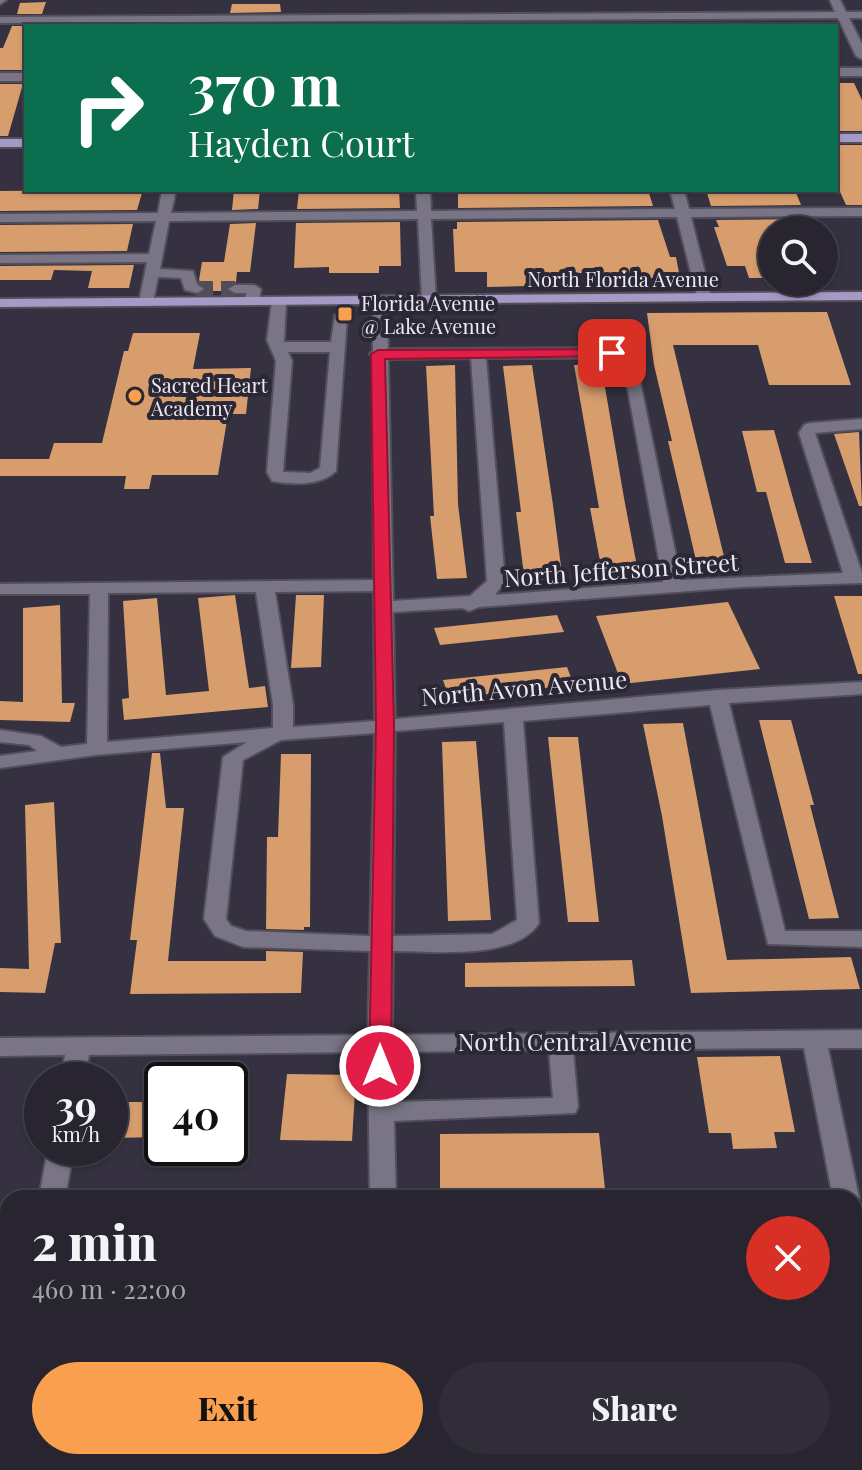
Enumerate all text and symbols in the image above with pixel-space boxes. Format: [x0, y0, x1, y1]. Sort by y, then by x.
text: 370 m [188, 46, 341, 121]
icon: right [56, 56, 160, 160]
text: Hayden Court [188, 118, 414, 166]
map controls [758, 216, 838, 296]
button: search [758, 216, 838, 296]
street label: North Florida Avenue [527, 265, 719, 292]
place label: Florida Avenue @ Lake Avenue [361, 289, 496, 339]
marker: Florida Avenue @ Lake Avenue [336, 305, 354, 323]
pin [578, 319, 646, 387]
icon: arrive [590, 331, 634, 375]
place label: Sacred Heart Academy [150, 371, 268, 421]
marker: Sacred Heart Academy [126, 387, 144, 405]
street label: North Jefferson Street [503, 545, 740, 593]
street label: North Avon Avenue [420, 662, 628, 712]
position arrow [338, 1024, 422, 1108]
street label: North Central Avenue [458, 1025, 692, 1057]
speed limit sign: 40 [144, 1062, 248, 1166]
text: 39 [55, 1077, 97, 1130]
text: km/h [52, 1120, 100, 1147]
text: 2 min [32, 1209, 157, 1273]
button: close [746, 1216, 830, 1300]
text: 460 m · 22:00 [32, 1271, 186, 1306]
button: Exit [32, 1362, 423, 1454]
button: Share [439, 1362, 830, 1454]

